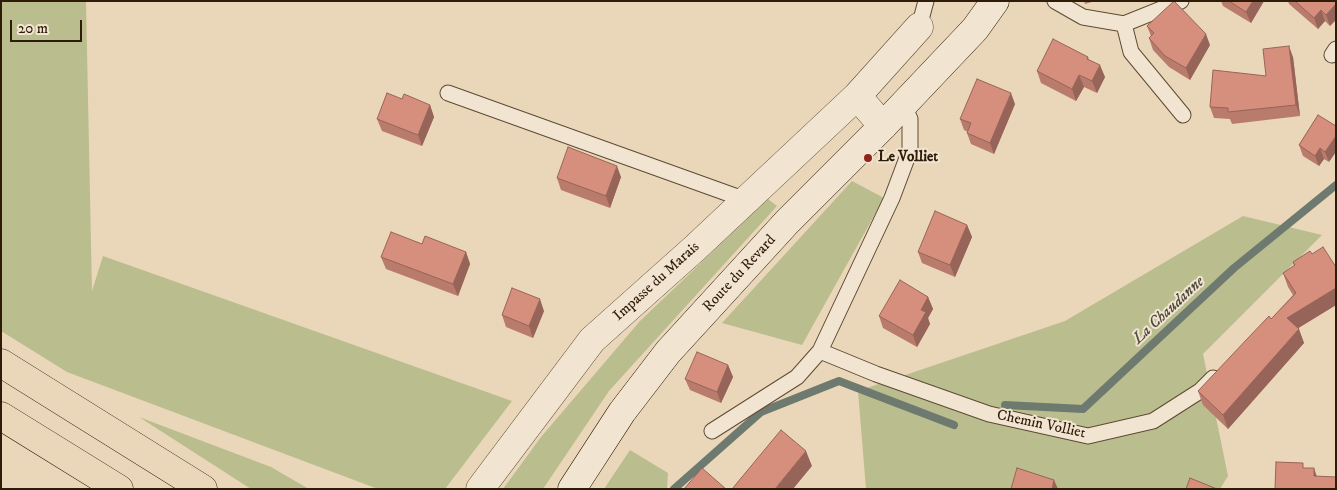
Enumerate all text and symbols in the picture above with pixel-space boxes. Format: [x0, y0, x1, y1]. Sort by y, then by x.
scale bar [12, 10, 85, 42]
text: 20 m [18, 19, 48, 38]
place label: Le Volliet [878, 149, 938, 167]
marker: Le Volliet [862, 152, 874, 164]
street label: Route du Revard [700, 232, 780, 316]
street label: Impasse du Marais [610, 239, 704, 325]
water label: La Chaudanne [1129, 273, 1209, 349]
street label: Chemin Volliet [995, 407, 1087, 443]

